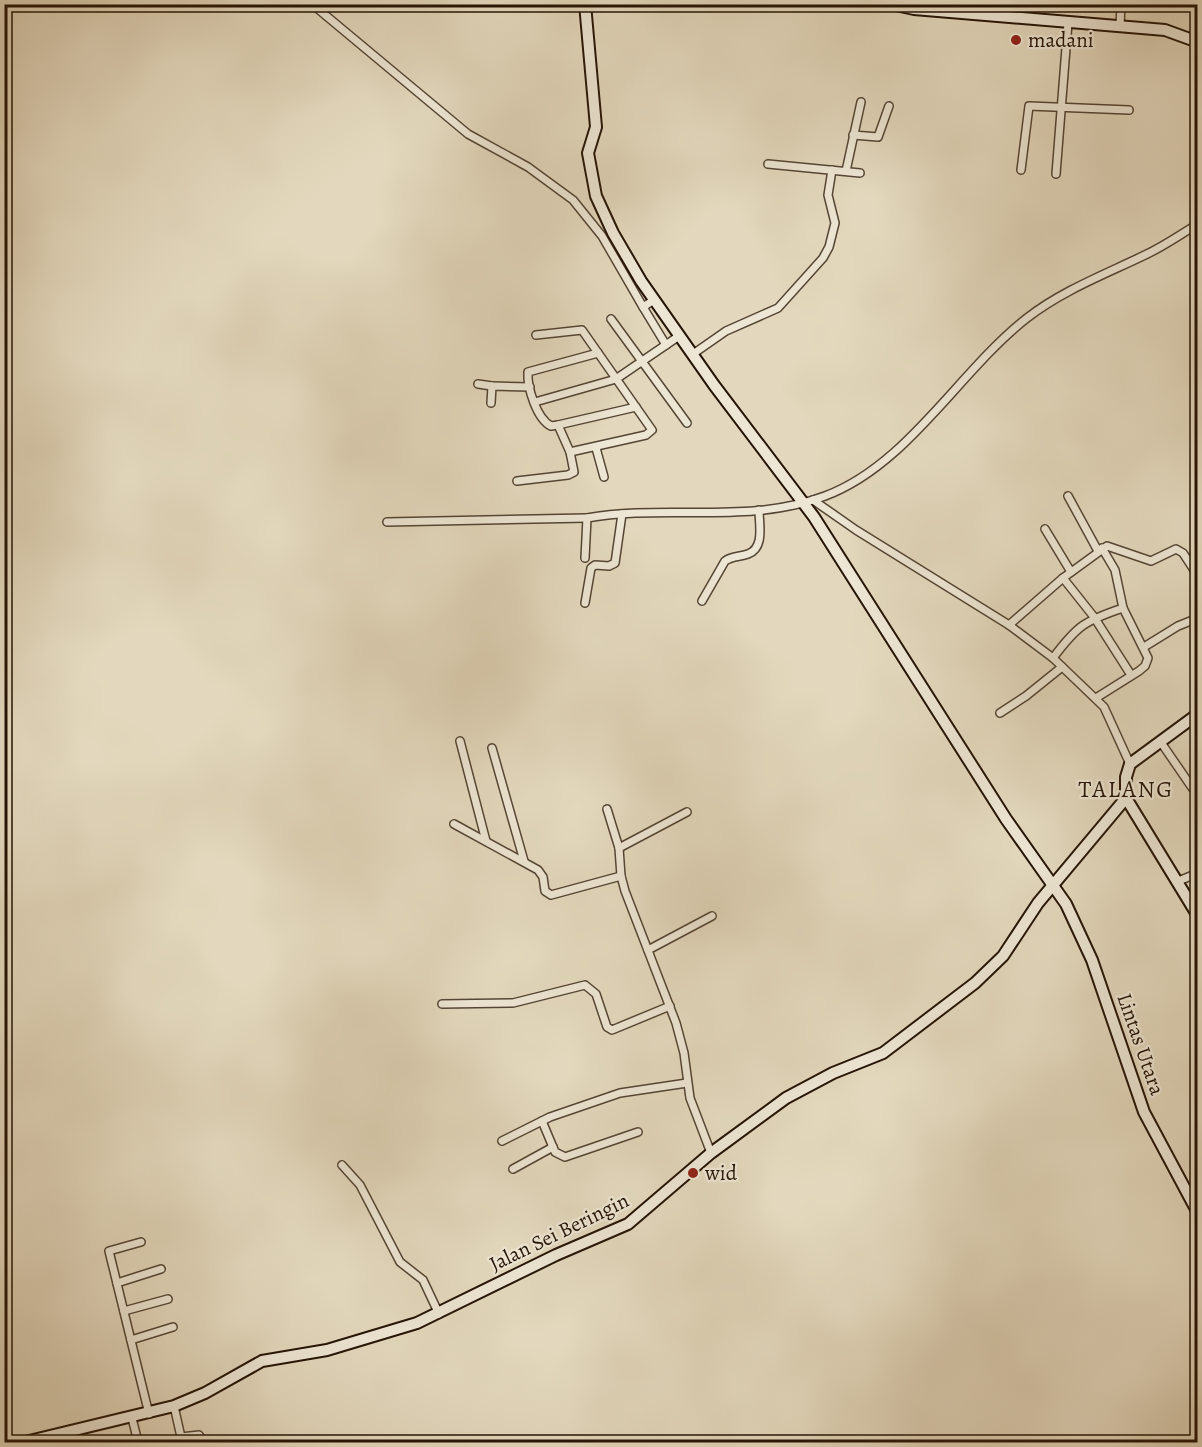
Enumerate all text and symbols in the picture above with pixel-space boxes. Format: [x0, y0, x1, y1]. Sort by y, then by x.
place label: madani [1028, 26, 1094, 54]
marker: madani [1009, 33, 1023, 47]
district label: TALANG [1078, 773, 1174, 805]
street label: Lintas Utara [1111, 989, 1172, 1099]
place label: wid [704, 1159, 738, 1187]
marker: wid [686, 1166, 700, 1180]
street label: Jalan Sei Beringin [485, 1186, 633, 1278]

